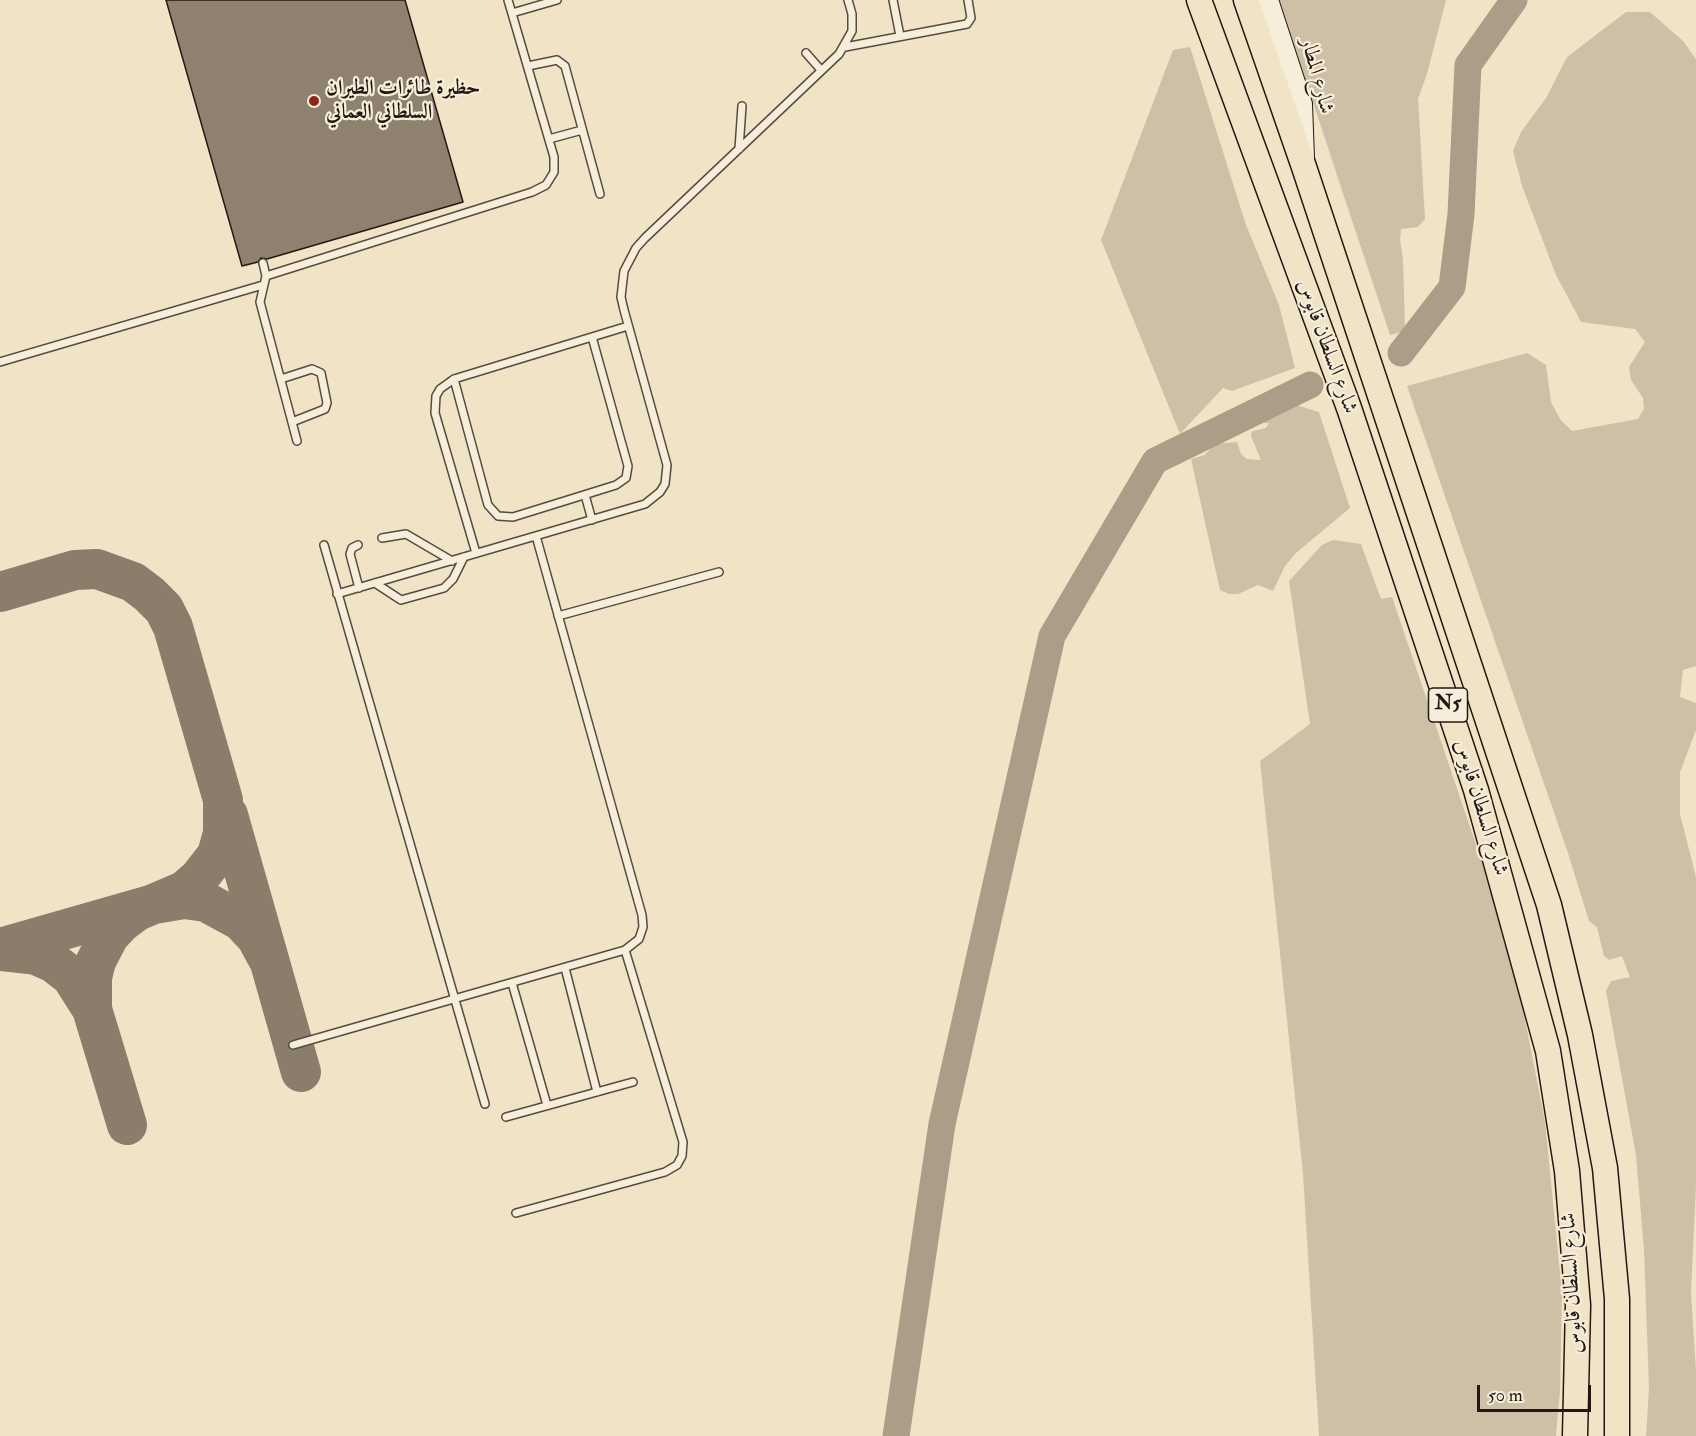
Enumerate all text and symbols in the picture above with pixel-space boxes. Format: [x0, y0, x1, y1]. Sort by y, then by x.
street label: شارع المطار [1294, 35, 1338, 117]
place label: حظيرة طائرات الطيران السلطاني العماني [326, 76, 481, 126]
marker: حظيرة طائرات الطيران السلطاني العماني [307, 94, 321, 108]
street label: شارع السلطان قابوس [1290, 276, 1362, 418]
road number: N5 [1428, 688, 1468, 722]
street label: شارع السلطان قابوس [1447, 737, 1513, 879]
street label: شارع السلطان قابوس [1557, 1212, 1589, 1354]
scale bar [1480, 1373, 1594, 1411]
text: 50 m [1488, 1384, 1523, 1407]

